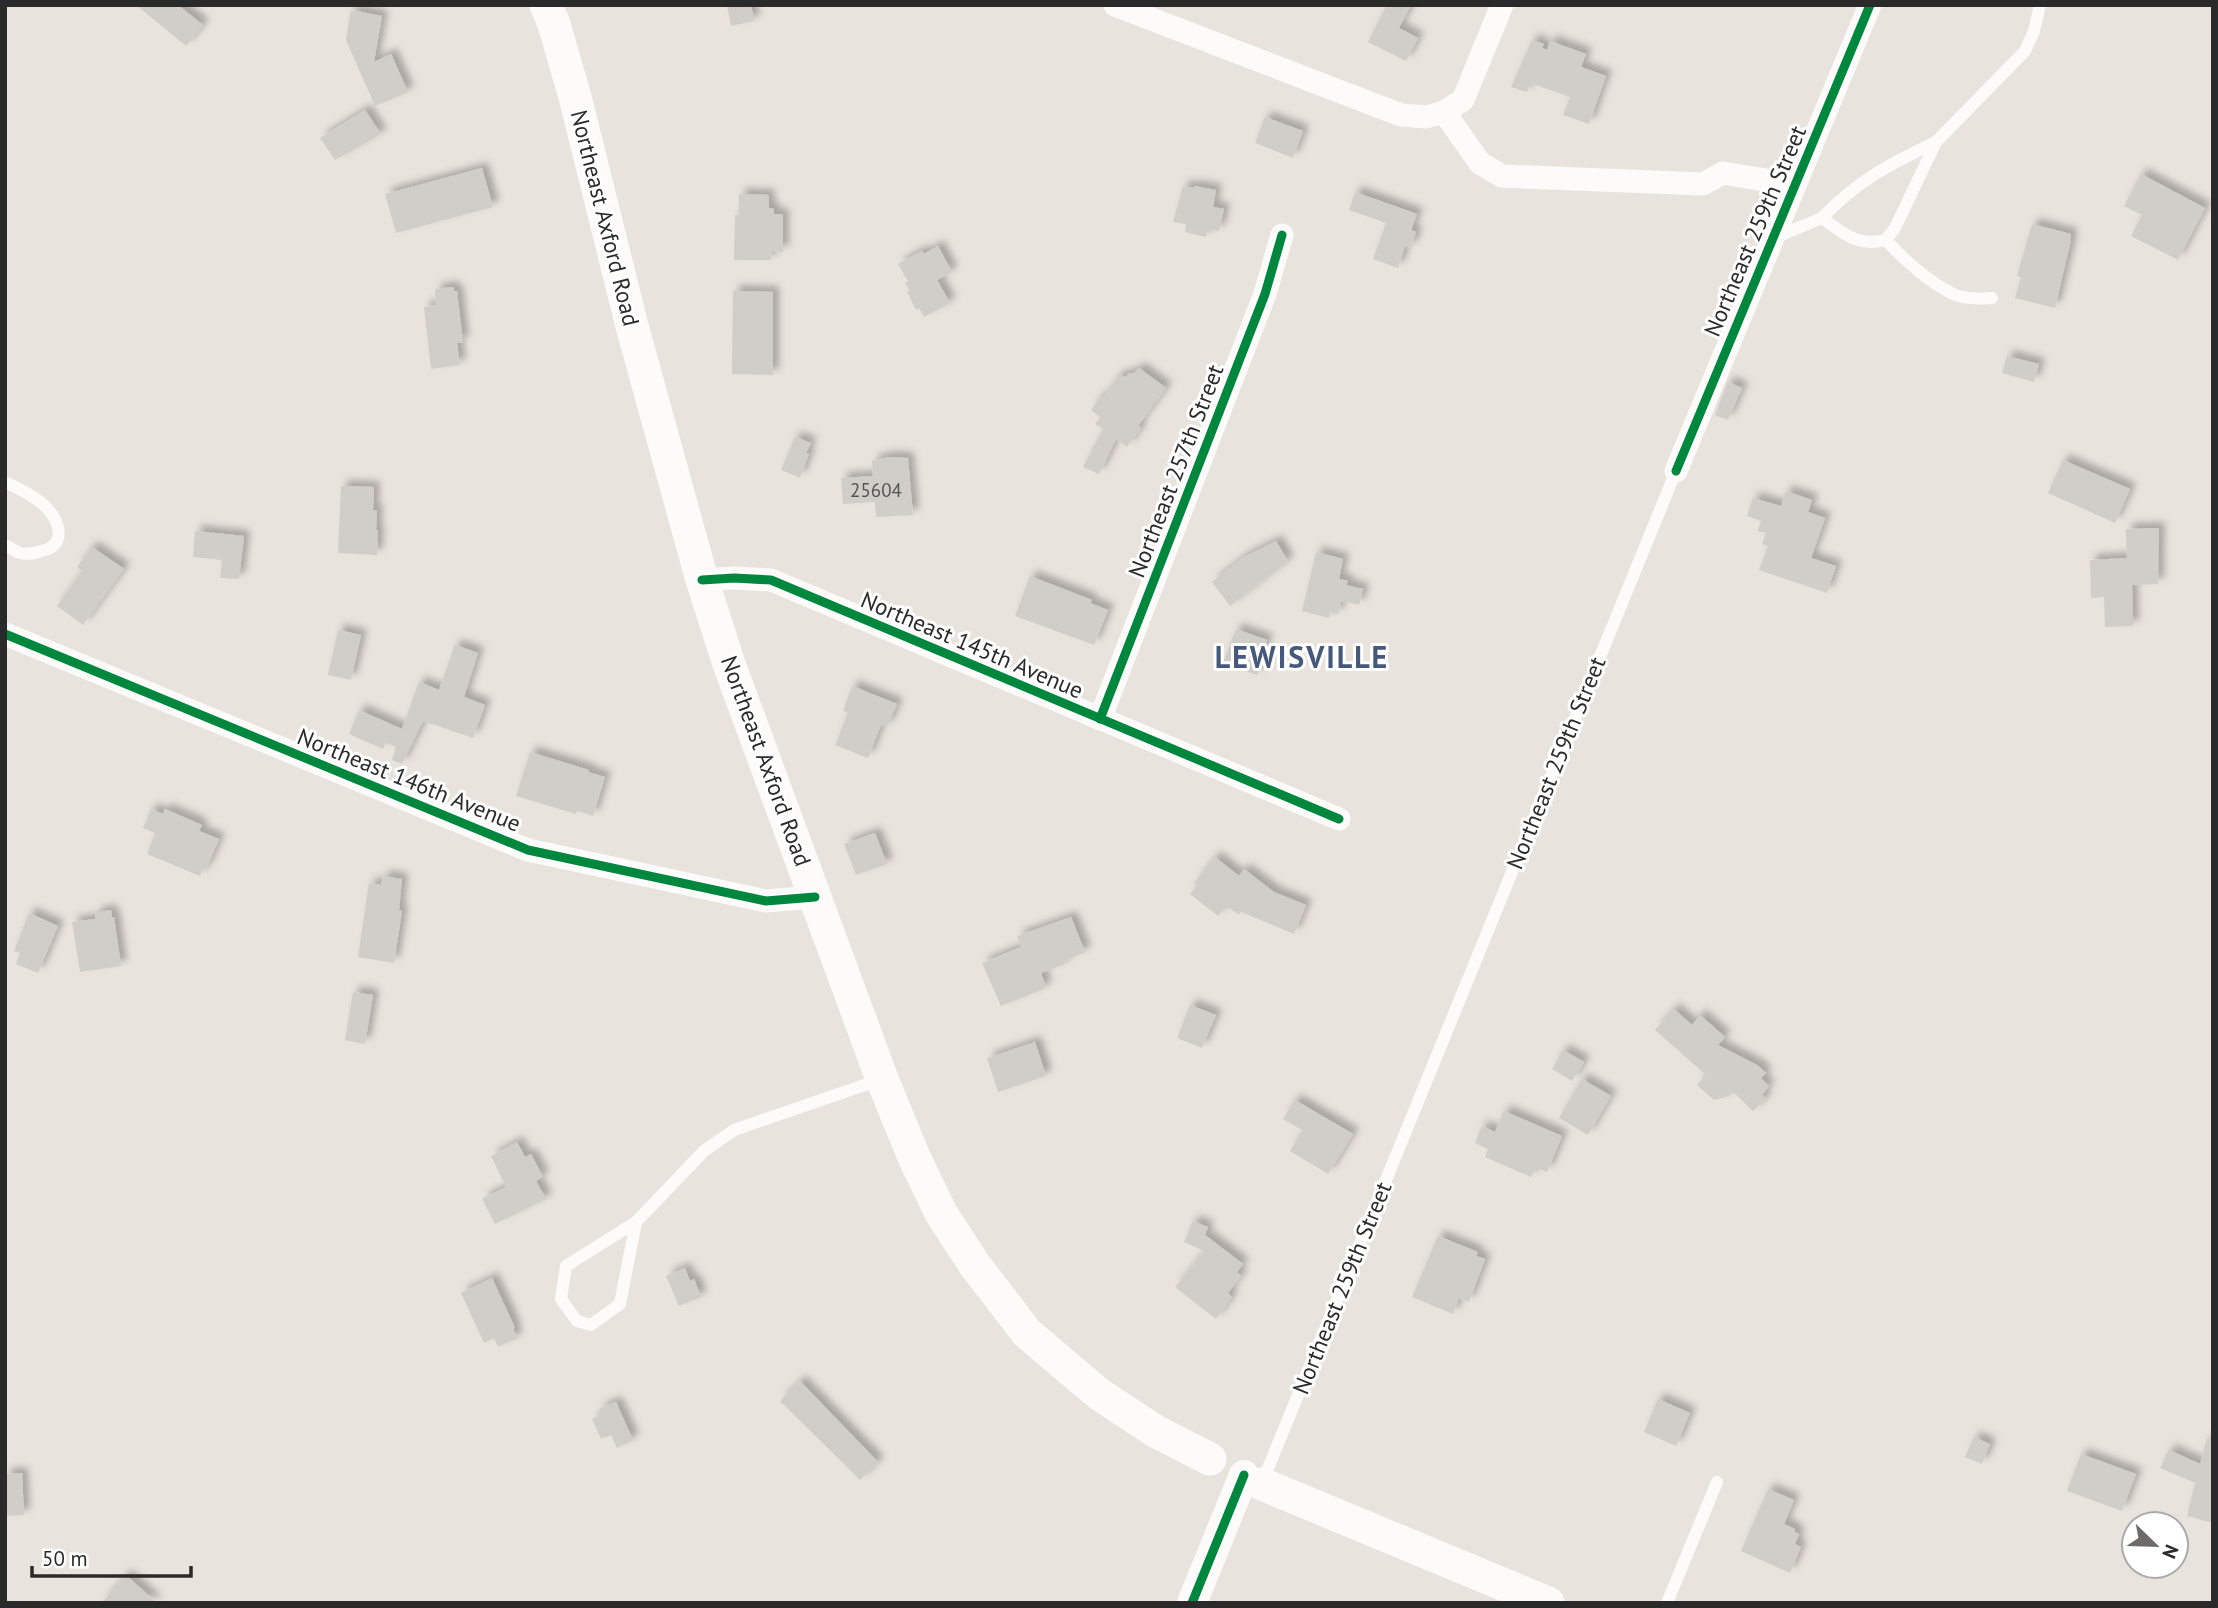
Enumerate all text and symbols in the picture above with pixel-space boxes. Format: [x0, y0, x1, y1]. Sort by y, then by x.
street label: Northeast Axford Road [565, 107, 646, 329]
street label: Northeast 259th Street [1697, 121, 1812, 341]
street label: Northeast 257th Street [1122, 360, 1230, 581]
house number: 25604 [850, 478, 902, 502]
street label: Northeast 145th Avenue [857, 585, 1088, 705]
district label: LEWISVILLE [1215, 637, 1389, 676]
street label: Northeast Axford Road [715, 652, 818, 870]
street label: Northeast 259th Street [1500, 652, 1611, 873]
street label: Northeast 146th Avenue [293, 721, 525, 838]
street label: Northeast 259th Street [1286, 1177, 1397, 1398]
north arrow [2120, 1510, 2190, 1580]
scale bar [32, 1534, 191, 1578]
text: N [2157, 1541, 2184, 1562]
text: 50 m [42, 1545, 88, 1572]

